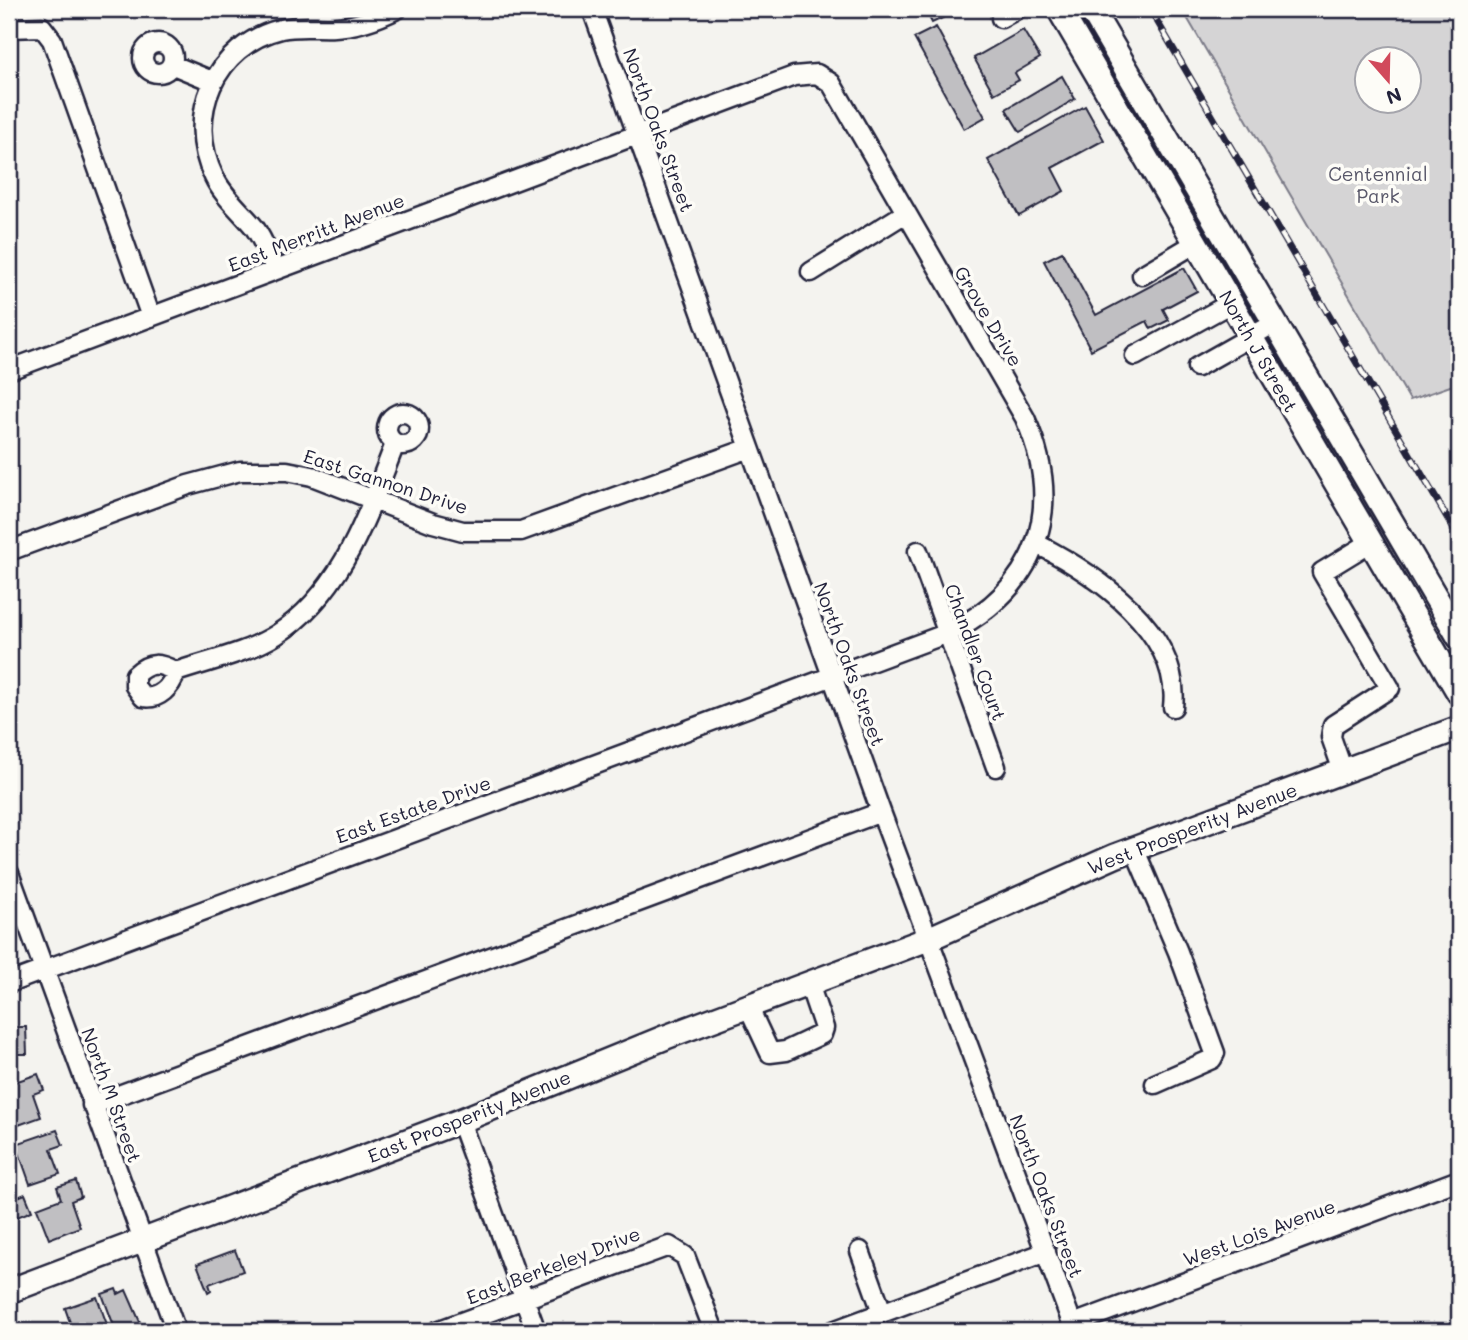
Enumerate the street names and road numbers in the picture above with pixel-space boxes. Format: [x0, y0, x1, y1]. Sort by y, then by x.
street label: North Oaks Street [618, 45, 700, 215]
street label: East Merritt Avenue [224, 187, 408, 277]
street label: Grove Drive [949, 261, 1029, 371]
street label: North J Street [1214, 285, 1304, 417]
street label: East Gannon Drive [301, 443, 471, 519]
street label: North Oaks Street [809, 579, 891, 749]
street label: Chandler Court [940, 580, 1012, 724]
street label: East Estate Drive [332, 769, 494, 849]
street label: West Prosperity Avenue [1084, 776, 1300, 880]
street label: North M Street [76, 1024, 148, 1166]
street label: East Prosperity Avenue [364, 1064, 574, 1168]
street label: North Oaks Street [1004, 1111, 1090, 1281]
street label: West Lois Avenue [1179, 1193, 1339, 1271]
street label: East Berkeley Drive [463, 1220, 643, 1310]

